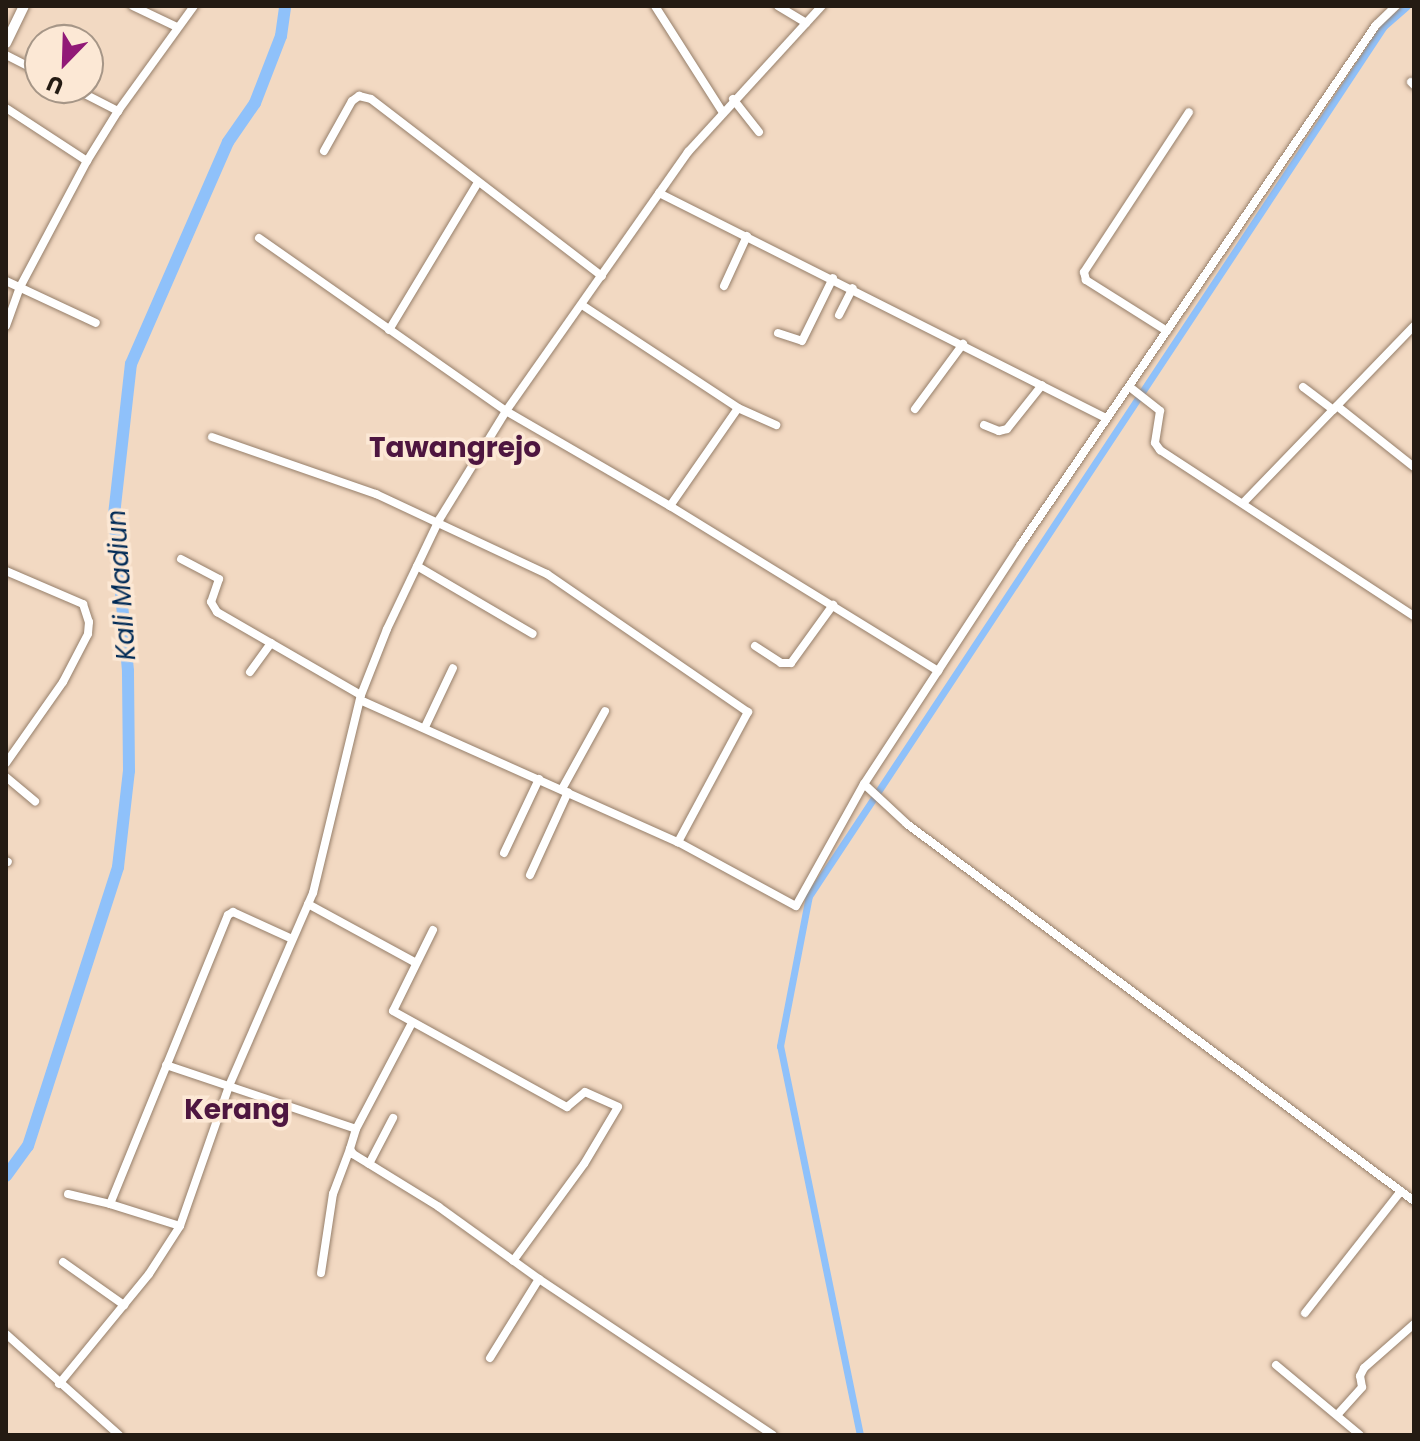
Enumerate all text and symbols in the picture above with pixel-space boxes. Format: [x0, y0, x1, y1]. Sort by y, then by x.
north arrow [24, 24, 104, 104]
text: U [42, 67, 68, 102]
district label: Tawangrejo [369, 431, 541, 465]
water label: Kali Madiun [101, 509, 143, 661]
district label: Kerang [184, 1093, 290, 1127]

